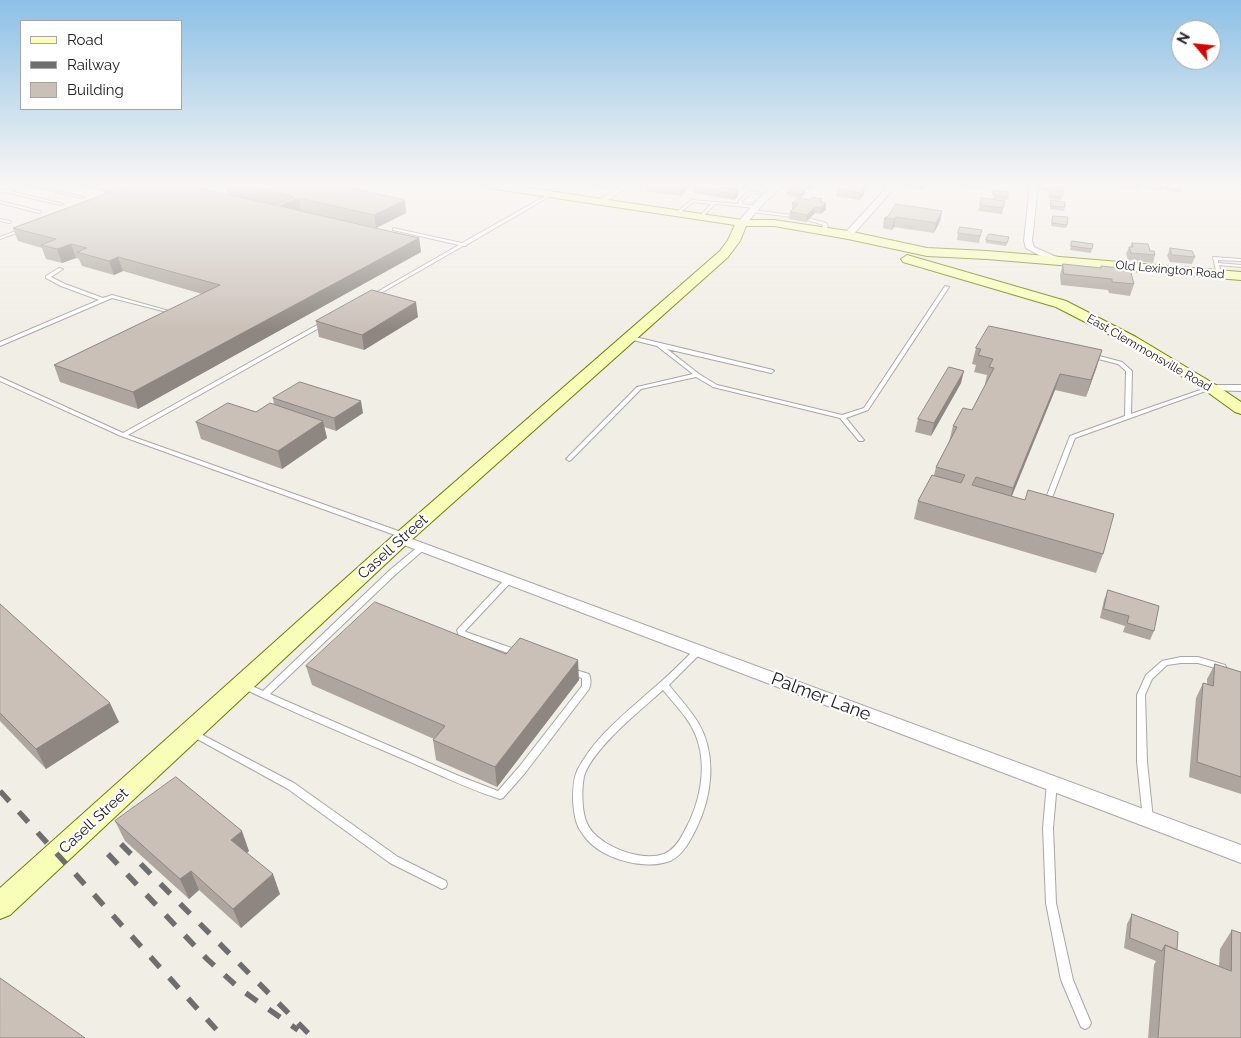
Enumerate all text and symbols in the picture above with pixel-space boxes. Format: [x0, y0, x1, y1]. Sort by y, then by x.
legend [20, 20, 182, 110]
north arrow [1171, 20, 1221, 70]
text: N [1174, 30, 1193, 47]
text: Road [67, 31, 103, 49]
text: Railway [67, 56, 120, 74]
text: Building [67, 81, 124, 99]
street label: Old Lexington Road [1115, 258, 1225, 282]
street label: East Clemmonsville Road [1084, 311, 1214, 395]
street label: Casell Street [354, 511, 432, 583]
street label: Palmer Lane [768, 668, 874, 726]
street label: Casell Street [56, 784, 132, 858]

